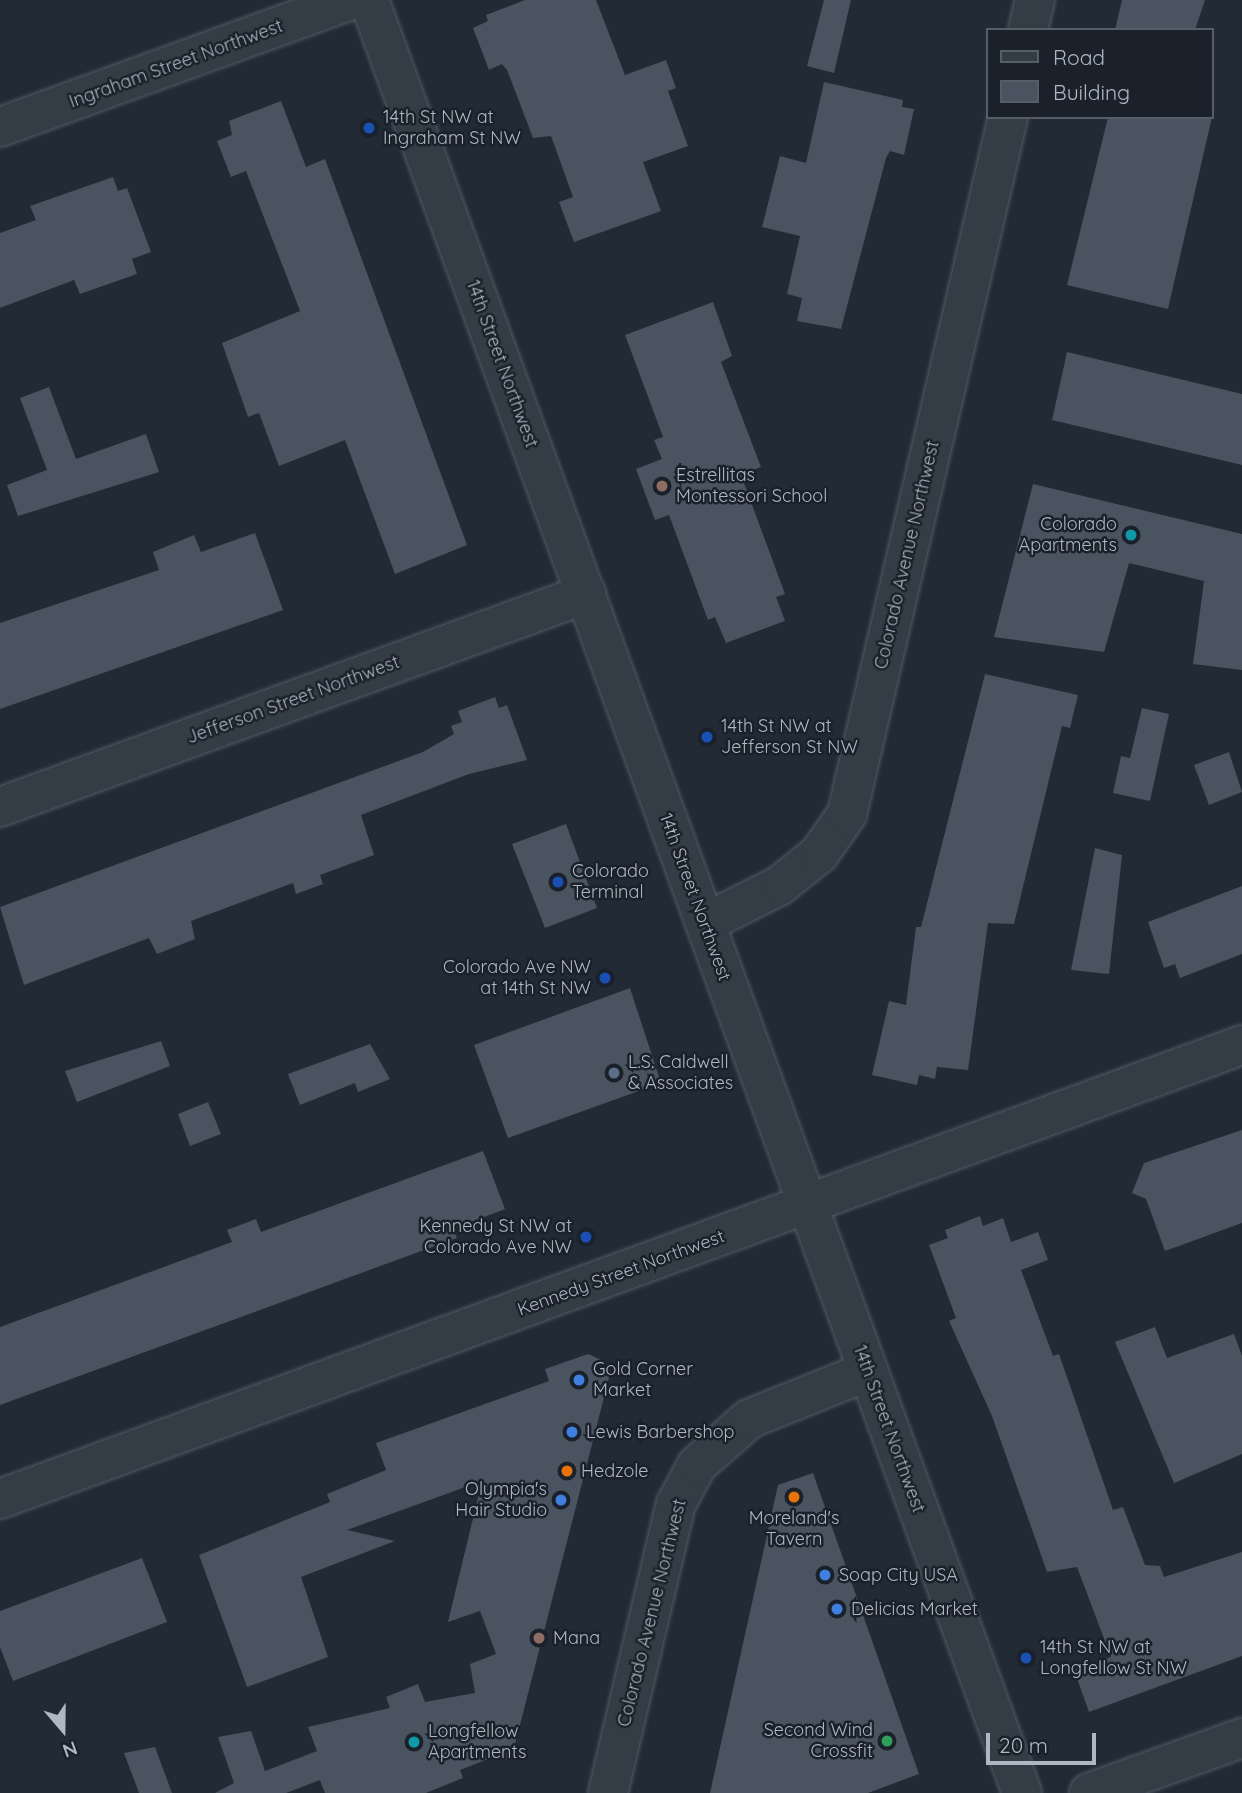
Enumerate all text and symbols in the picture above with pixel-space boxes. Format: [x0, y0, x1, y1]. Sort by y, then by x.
street label: Ingraham Street Northwest [66, 15, 286, 113]
legend [986, 28, 1214, 119]
text: Road [1053, 44, 1105, 70]
text: Building [1053, 79, 1130, 105]
place label: 14th St NW at Ingraham St NW [383, 107, 521, 150]
marker: 14th St NW at Ingraham St NW [361, 120, 377, 136]
street label: 14th Street Northwest [462, 277, 542, 451]
street label: Colorado Avenue Northwest [870, 439, 944, 671]
place label: Estrellitas Montessori School [676, 465, 827, 508]
marker: Estrellitas Montessori School [654, 478, 670, 494]
place label: Colorado Apartments [1019, 514, 1117, 556]
marker: Colorado Apartments [1123, 527, 1139, 543]
street label: Jefferson Street Northwest [184, 651, 402, 749]
place label: 14th St NW at Jefferson St NW [721, 716, 858, 758]
marker: 14th St NW at Jefferson St NW [699, 729, 715, 745]
street label: 14th Street Northwest [655, 810, 735, 984]
place label: Colorado Terminal [572, 861, 649, 903]
marker: Colorado Terminal [550, 874, 566, 890]
place label: Colorado Ave NW at 14th St NW [443, 957, 591, 1000]
marker: Colorado Ave NW at 14th St NW [597, 970, 613, 986]
place label: L.S. Caldwell & Associates [628, 1052, 733, 1094]
marker: L.S. Caldwell & Associates [606, 1065, 622, 1081]
place label: Kennedy St NW at Colorado Ave NW [419, 1216, 572, 1258]
street label: Kennedy Street Northwest [515, 1225, 727, 1321]
marker: Kennedy St NW at Colorado Ave NW [578, 1229, 594, 1245]
street label: 14th Street Northwest [849, 1342, 929, 1516]
place label: Gold Corner Market [593, 1359, 693, 1402]
marker: Gold Corner Market [571, 1372, 587, 1388]
place label: Lewis Barbershop [586, 1421, 734, 1443]
marker: Lewis Barbershop [564, 1424, 580, 1440]
place label: Hedzole [581, 1460, 648, 1482]
marker: Hedzole [559, 1463, 575, 1479]
place label: Olympia's Hair Studio [455, 1479, 547, 1522]
marker: Moreland's Tavern [786, 1489, 802, 1505]
marker: Olympia's Hair Studio [553, 1492, 569, 1508]
street label: Colorado Avenue Northwest [613, 1497, 691, 1729]
place label: Moreland's Tavern [749, 1508, 839, 1550]
place label: Soap City USA [839, 1564, 958, 1586]
marker: Soap City USA [817, 1567, 833, 1583]
place label: Delicias Market [851, 1598, 978, 1620]
marker: Delicias Market [829, 1601, 845, 1617]
place label: Mana [553, 1627, 600, 1649]
marker: Mana [531, 1630, 547, 1646]
place label: 14th St NW at Longfellow St NW [1040, 1637, 1187, 1680]
marker: 14th St NW at Longfellow St NW [1018, 1650, 1034, 1666]
north arrow [28, 1695, 98, 1765]
place label: Second Wind Crossfit [764, 1720, 873, 1762]
scale bar [990, 1720, 1100, 1764]
place label: Longfellow Apartments [428, 1721, 526, 1764]
text: 20 m [999, 1732, 1048, 1758]
marker: Second Wind Crossfit [879, 1733, 895, 1749]
marker: Longfellow Apartments [406, 1734, 422, 1750]
text: N [60, 1736, 81, 1763]

